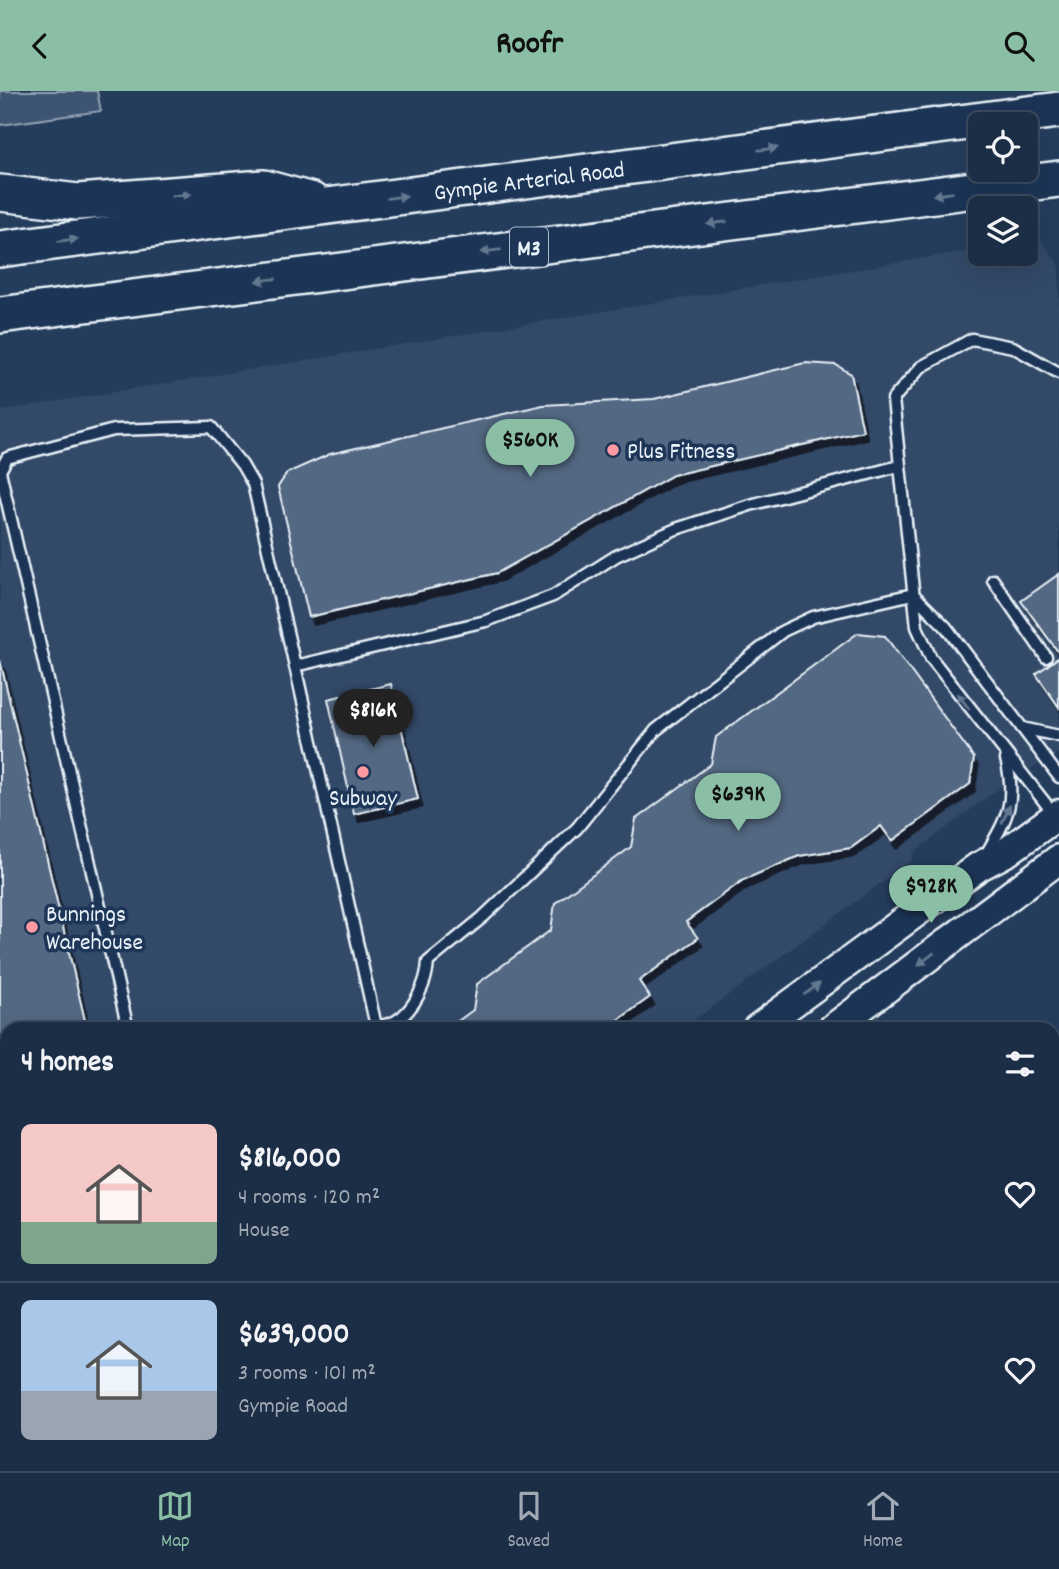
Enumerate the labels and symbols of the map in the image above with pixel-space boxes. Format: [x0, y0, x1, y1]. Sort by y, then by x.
one-way arrow [757, 143, 779, 154]
street label: Gympie Arterial Road [432, 154, 627, 212]
one-way arrow [932, 188, 954, 199]
one-way arrow [170, 190, 192, 201]
one-way arrow [386, 191, 408, 202]
one-way arrow [706, 217, 728, 228]
road number: M3 [510, 227, 548, 267]
one-way arrow [57, 235, 79, 246]
one-way arrow [480, 246, 502, 257]
one-way arrow [255, 275, 277, 286]
pin: $560K [481, 419, 579, 479]
place label: Plus Fitness [627, 436, 735, 470]
marker: Plus Fitness [605, 442, 621, 458]
pin: $816K [324, 689, 422, 749]
one-way arrow [957, 692, 971, 710]
marker: Subway [355, 764, 371, 780]
pin: $639K [689, 773, 787, 833]
place label: Subway [329, 783, 398, 817]
one-way arrow [1000, 804, 1012, 824]
pin: $928K [882, 865, 980, 925]
place label: Bunnings Warehouse [46, 899, 143, 961]
marker: Bunnings Warehouse [24, 919, 40, 935]
one-way arrow [917, 952, 935, 966]
one-way arrow [803, 982, 821, 996]

